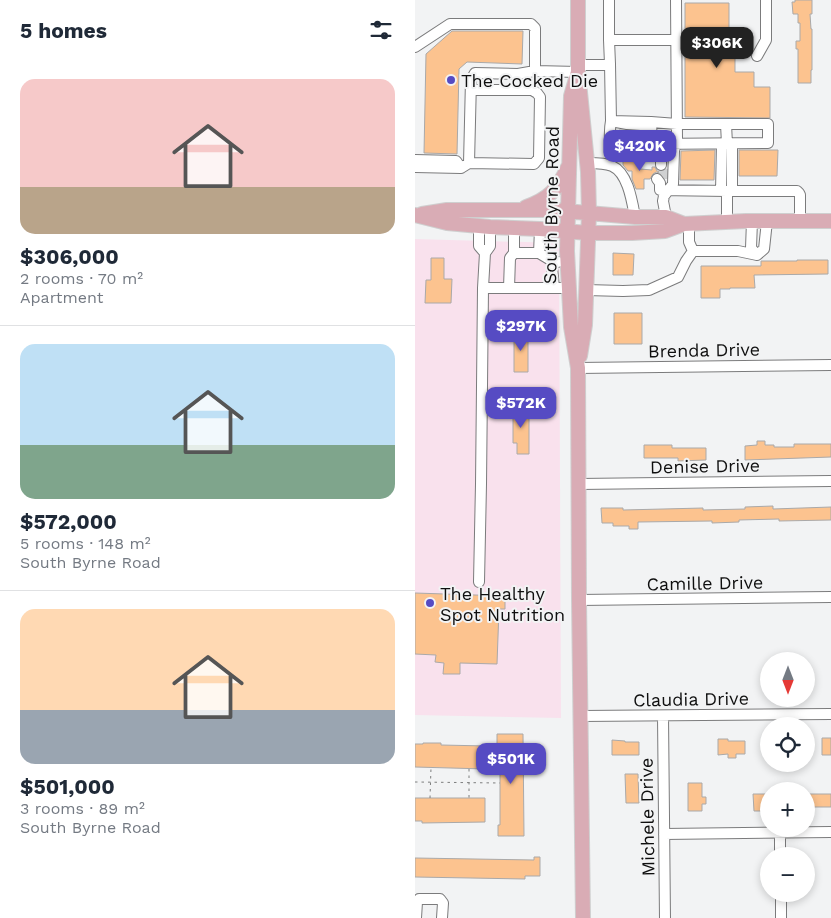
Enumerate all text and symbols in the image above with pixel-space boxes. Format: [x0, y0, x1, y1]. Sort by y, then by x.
icon: filters [367, 16, 395, 44]
text: 5 homes [20, 18, 107, 43]
pin: $306K [682, 27, 752, 69]
text: $306K [692, 33, 743, 52]
place label: The Cocked Die [461, 70, 598, 91]
marker: The Cocked Die [445, 74, 457, 86]
icon: home [163, 111, 253, 201]
street label: South Byrne Road [539, 126, 563, 284]
pin: $420K [605, 130, 675, 172]
text: $420K [614, 136, 666, 155]
text: $306,000 [20, 244, 119, 269]
text: 2 rooms · 70 m² [20, 269, 143, 288]
text: Apartment [20, 288, 103, 307]
pin: $297K [486, 310, 556, 352]
text: $297K [496, 316, 546, 335]
street label: Brenda Drive [648, 339, 760, 361]
icon: home [163, 377, 253, 467]
pin: $572K [486, 386, 556, 429]
text: $572K [496, 393, 546, 412]
street label: Denise Drive [650, 455, 760, 477]
text: $572,000 [20, 509, 117, 534]
text: 5 rooms · 148 m² [20, 534, 151, 553]
text: South Byrne Road [20, 553, 161, 572]
street label: Camille Drive [646, 571, 764, 595]
place label: The Healthy Spot Nutrition [440, 583, 565, 625]
marker: The Healthy Spot Nutrition [424, 597, 436, 609]
icon: home [163, 642, 253, 732]
north arrow [760, 652, 815, 708]
map controls [760, 652, 815, 902]
street label: Claudia Drive [633, 687, 749, 711]
button: locate [760, 717, 815, 772]
pin: $501K [476, 742, 546, 785]
text: $501K [487, 749, 535, 768]
street label: Michele Drive [635, 758, 659, 876]
text: $501,000 [20, 774, 115, 799]
button: + [760, 782, 815, 837]
text: 3 rooms · 89 m² [20, 799, 145, 818]
text: South Byrne Road [20, 818, 161, 837]
button: − [760, 847, 815, 902]

